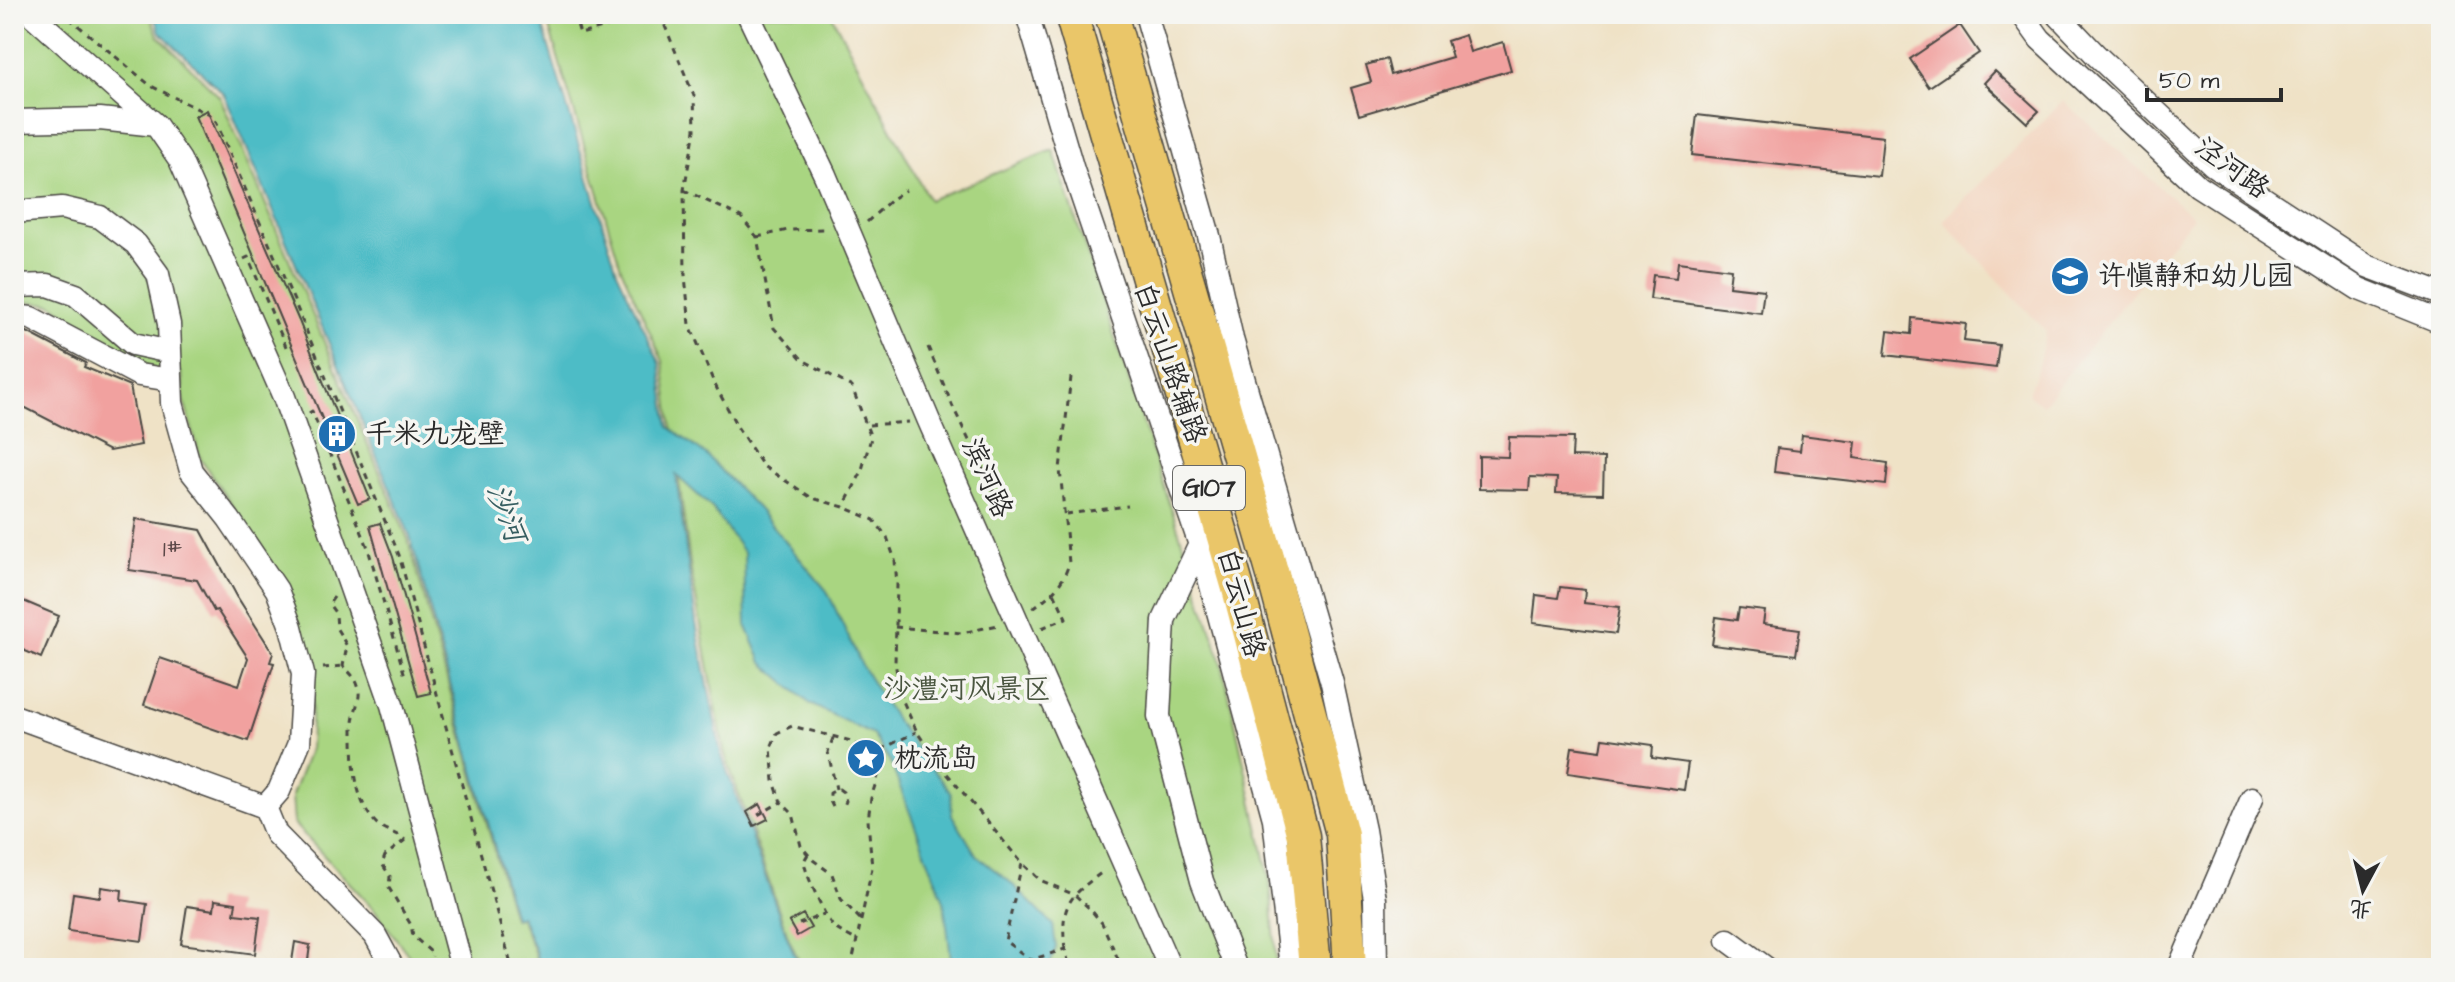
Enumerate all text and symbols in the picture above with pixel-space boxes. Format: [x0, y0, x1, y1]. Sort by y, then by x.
scale bar [2147, 52, 2281, 102]
text: 50 m [2159, 64, 2220, 98]
street label: 泾河路 [2187, 128, 2277, 208]
school or university icon: 许慎静和幼儿园 [2049, 255, 2091, 297]
place label: 许慎静和幼儿园 [2098, 257, 2294, 296]
street label: 白云山路辅路 [1124, 277, 1216, 449]
building icon: 千米九龙壁 [316, 413, 358, 455]
place label: 千米九龙壁 [365, 415, 505, 454]
street label: 滨河路 [952, 432, 1022, 524]
road number: G107 [1173, 466, 1245, 510]
water label: 沙河 [476, 477, 538, 553]
house number: 1# [163, 533, 182, 567]
street label: 白云山路 [1208, 544, 1274, 662]
park label: 沙澧河风景区 [883, 670, 1051, 709]
place icon: 枕流岛 [845, 737, 887, 779]
place label: 枕流岛 [894, 739, 978, 778]
north arrow [2323, 850, 2403, 930]
text: 北 [2348, 892, 2374, 925]

